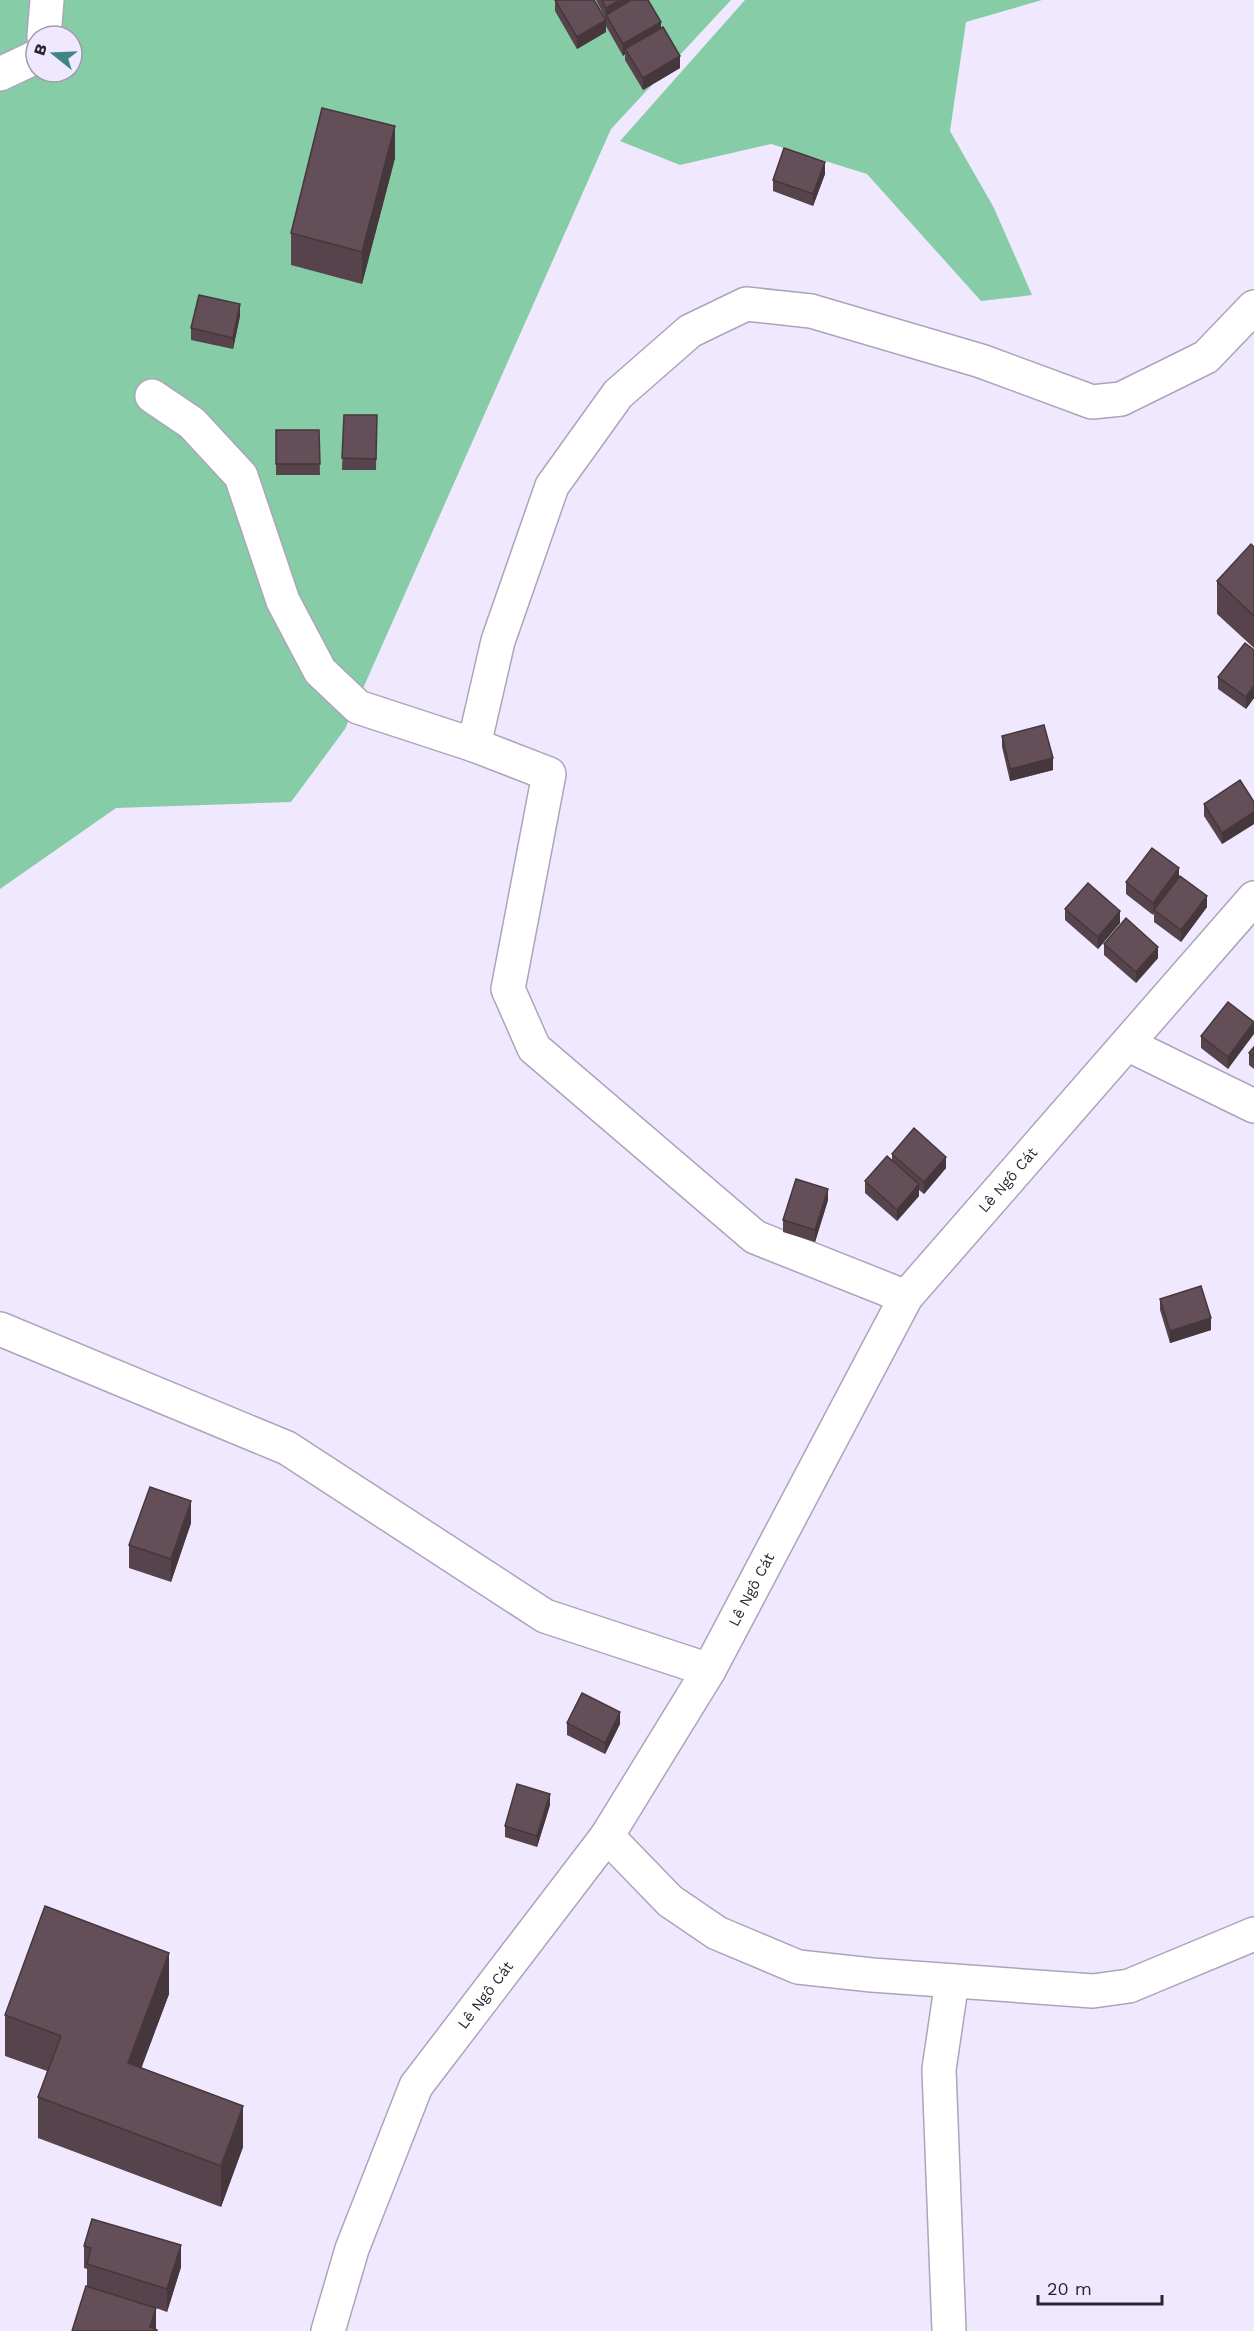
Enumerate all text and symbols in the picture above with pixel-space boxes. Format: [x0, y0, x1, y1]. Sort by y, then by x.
north arrow [24, 24, 84, 84]
text: B [29, 41, 51, 58]
street label: Lê Ngô Cát [975, 1143, 1042, 1216]
street label: Lê Ngô Cát [725, 1549, 779, 1629]
street label: Lê Ngô Cát [454, 1957, 517, 2032]
scale bar [1038, 2268, 1162, 2306]
text: 20 m [1047, 2278, 1092, 2299]

